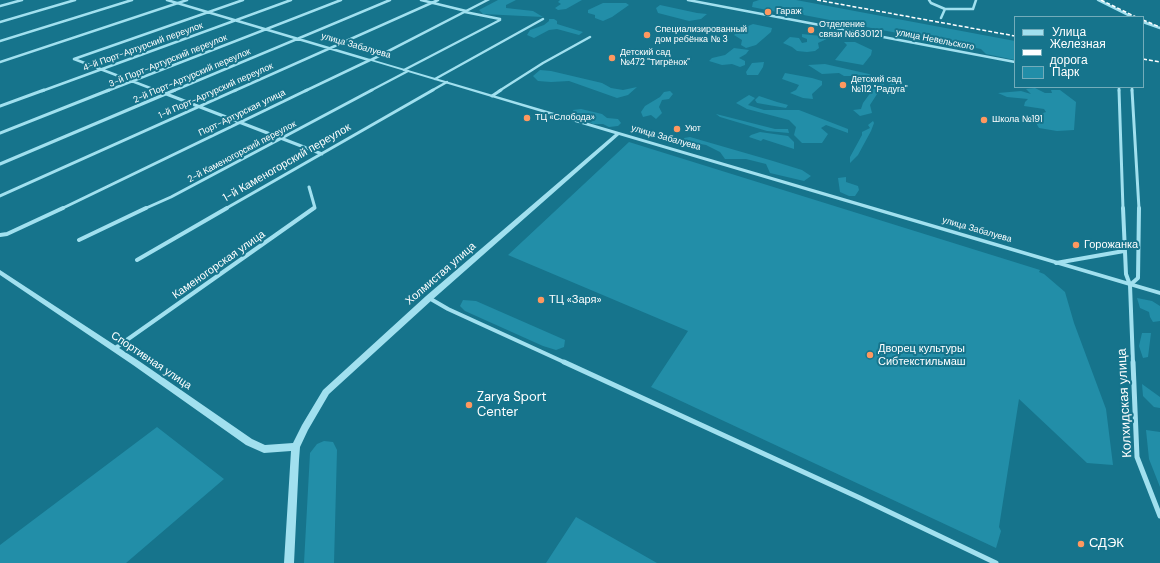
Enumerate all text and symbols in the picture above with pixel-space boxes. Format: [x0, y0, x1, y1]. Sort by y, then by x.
marker: Гараж [763, 7, 773, 17]
place label: Гараж [776, 7, 801, 17]
legend [1014, 16, 1144, 88]
street label: 4-й Порт-Артурский переулок [82, 20, 204, 74]
place label: Отделение связи №630121 [819, 20, 882, 41]
text: Улица [1052, 24, 1086, 40]
place label: Специализированный дом ребёнка № 3 [655, 25, 747, 46]
marker: Отделение связи №630121 [806, 25, 816, 35]
street label: улица Невельского [895, 27, 975, 53]
marker: Специализированный дом ребёнка № 3 [642, 30, 652, 40]
street label: улица Забалуева [320, 31, 392, 61]
street label: 3-й Порт-Артурский переулок [107, 32, 229, 90]
text: Железная дорога [1050, 36, 1106, 68]
street label: 2-й Порт-Артурский переулок [132, 46, 252, 106]
place label: Детский сад №472 "Тигрёнок" [620, 48, 690, 69]
marker: Детский сад №472 "Тигрёнок" [607, 53, 617, 63]
street label: 1-й Порт-Артурский переулок [157, 61, 275, 121]
text: Парк [1052, 64, 1079, 80]
place label: Детский сад №112 "Радуга" [851, 75, 908, 96]
marker: Детский сад №112 "Радуга" [838, 80, 848, 90]
street label: Порт-Артурская улица [197, 87, 287, 139]
marker: ТЦ «Слобода» [522, 113, 532, 123]
place label: ТЦ «Слобода» [535, 113, 595, 123]
marker: Школа №191 [979, 115, 989, 125]
place label: Школа №191 [992, 115, 1043, 125]
street label: 2-й Каменогорский переулок [186, 119, 298, 185]
street label: 1-й Каменогорский переулок [221, 121, 353, 205]
street label: улица Забалуева [630, 123, 702, 153]
marker: Уют [672, 124, 682, 134]
place label: Уют [685, 124, 701, 134]
street label: улица Забалуева [941, 215, 1013, 245]
street label: Каменогорская улица [170, 228, 268, 302]
place label: Горожанка [1084, 238, 1138, 252]
street label: Холмистая улица [403, 240, 479, 308]
marker: Горожанка [1071, 240, 1081, 250]
place label: ТЦ «Заря» [549, 293, 601, 307]
marker: ТЦ «Заря» [536, 295, 546, 305]
street label: Спортивная улица [108, 329, 194, 393]
place label: Дворец культуры Сибтекстильмаш [878, 342, 966, 368]
street label: Колхидская улица [1114, 348, 1136, 458]
marker: Дворец культуры Сибтекстильмаш [865, 350, 875, 360]
place label: Zarya Sport Center [477, 390, 547, 421]
marker: Zarya Sport Center [464, 400, 474, 410]
place label: СДЭК [1089, 536, 1124, 552]
marker: СДЭК [1076, 539, 1086, 549]

